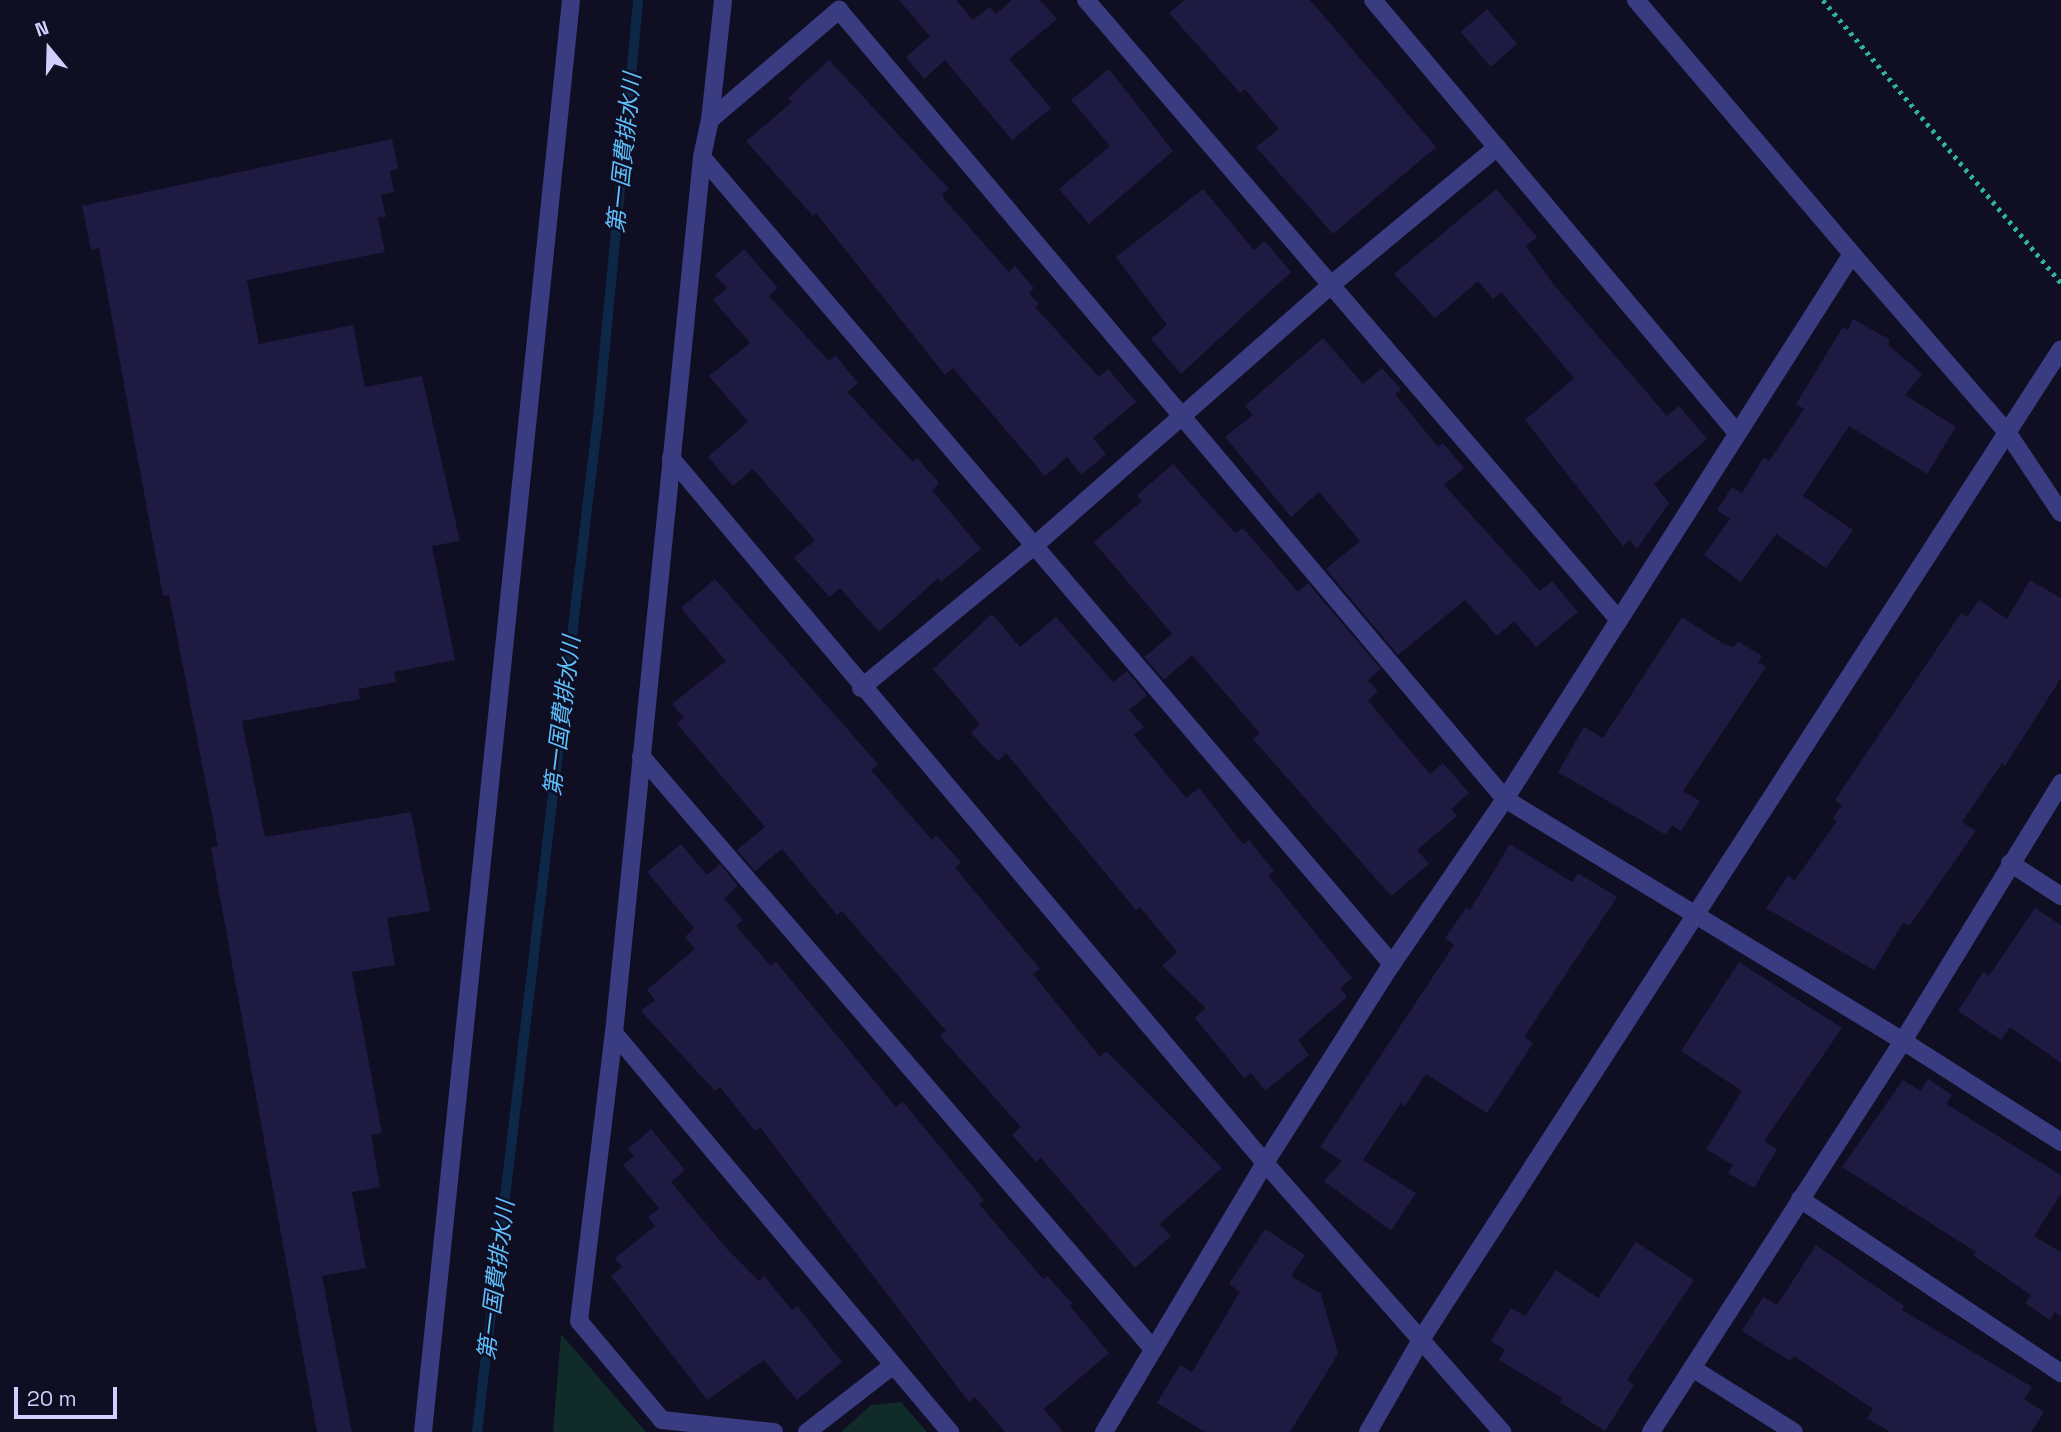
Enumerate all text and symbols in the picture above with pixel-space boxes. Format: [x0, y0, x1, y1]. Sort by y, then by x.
north arrow [14, 14, 84, 84]
text: N [32, 15, 52, 43]
water label: 第一国費排水川 [602, 71, 646, 235]
water label: 第一国費排水川 [538, 634, 586, 798]
water label: 第一国費排水川 [472, 1198, 520, 1362]
scale bar [18, 1372, 121, 1416]
text: 20 m [27, 1385, 77, 1412]

